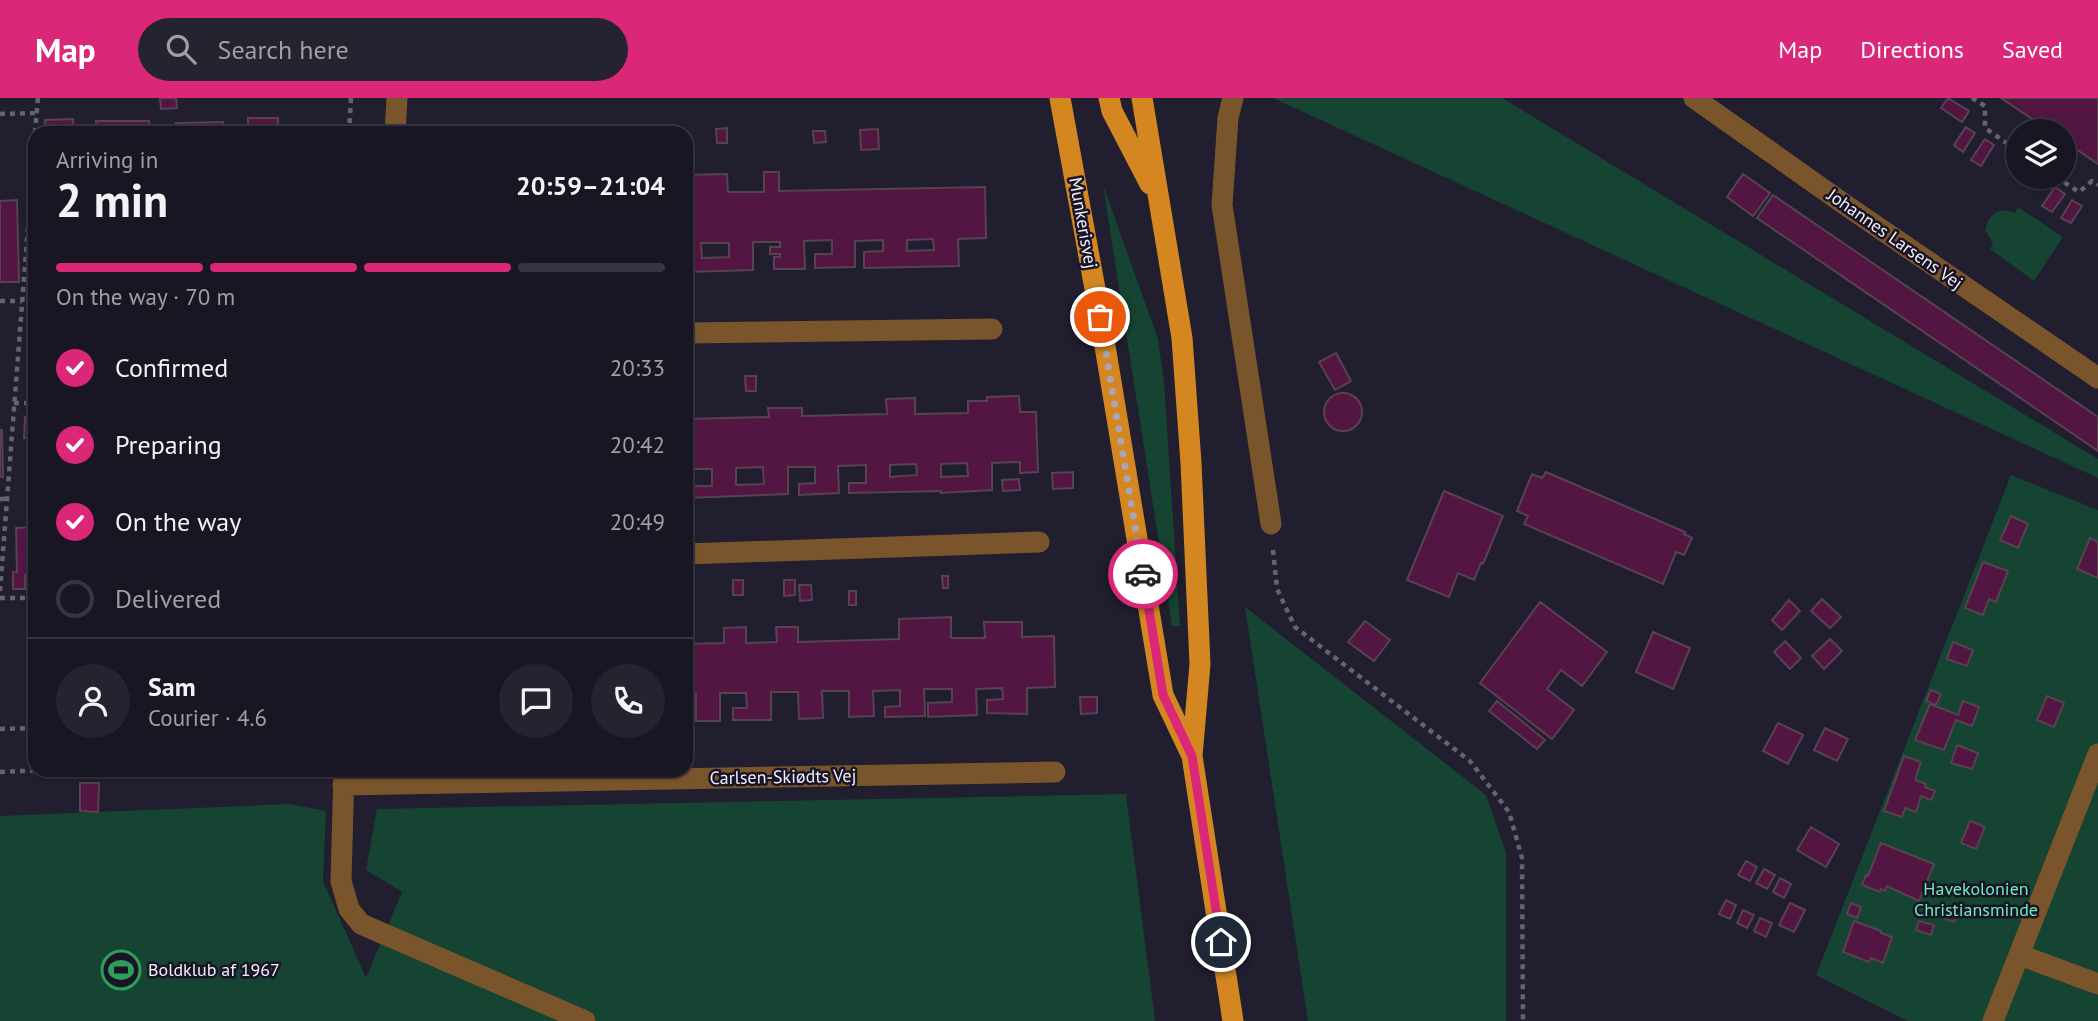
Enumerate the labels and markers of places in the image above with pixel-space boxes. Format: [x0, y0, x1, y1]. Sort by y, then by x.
pin [1070, 287, 1130, 347]
pin [1191, 912, 1251, 972]
sports icon: Boldklub af 1967 [100, 949, 142, 991]
place label: Boldklub af 1967 [148, 958, 280, 981]

